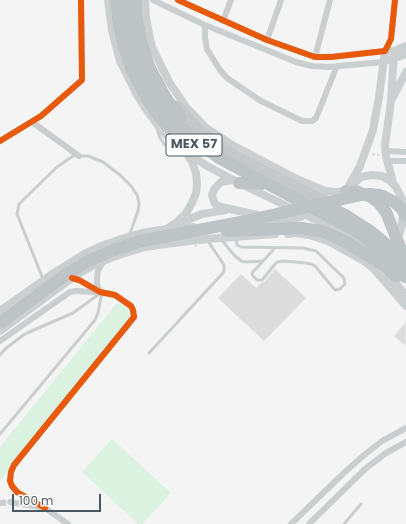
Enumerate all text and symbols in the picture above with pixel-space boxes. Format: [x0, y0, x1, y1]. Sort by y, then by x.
road number: MEX 57 [166, 134, 222, 156]
scale bar [14, 486, 103, 512]
text: 100 m [19, 492, 53, 509]

